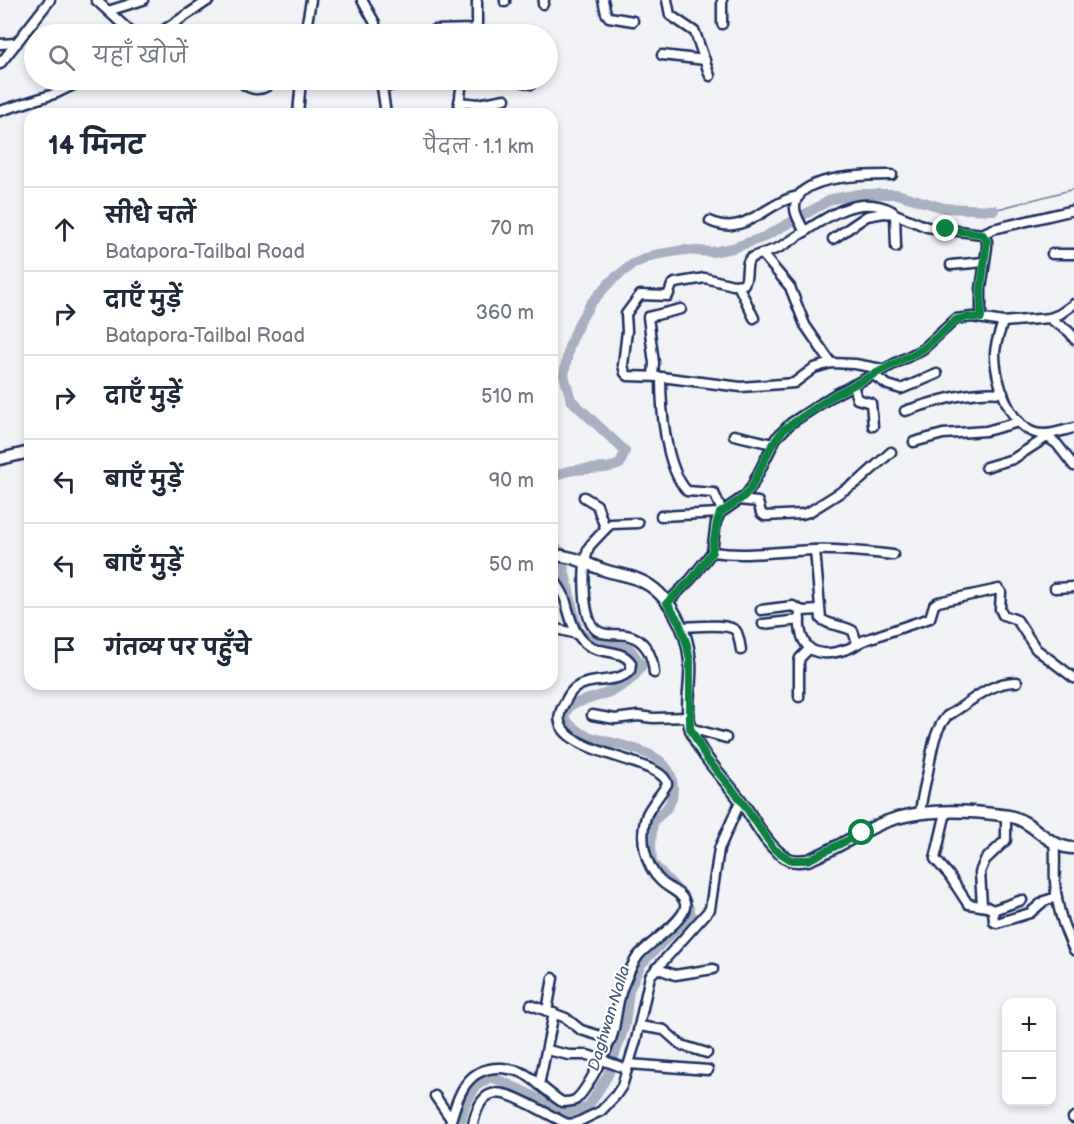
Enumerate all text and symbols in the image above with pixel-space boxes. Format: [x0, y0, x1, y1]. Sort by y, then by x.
search box [24, 24, 558, 90]
icon: search [45, 41, 78, 74]
text: यहाँ खोजें [93, 43, 188, 70]
text: 14 मिनट [48, 131, 144, 162]
text: पैदल · 1.1 km [424, 135, 534, 159]
text: सीधे चलें [105, 203, 195, 230]
icon: ahead [48, 213, 81, 246]
route end [932, 215, 958, 241]
text: 70 m [490, 217, 534, 241]
text: Batapora-Tailbal Road [105, 240, 305, 264]
text: दाएँ मुड़ें [105, 287, 182, 314]
icon: right [48, 297, 81, 330]
text: 360 m [476, 301, 534, 325]
text: Batapora-Tailbal Road [105, 324, 305, 348]
icon: right [48, 381, 81, 414]
text: दाएँ मुड़ें [105, 383, 182, 410]
text: 510 m [481, 385, 534, 409]
icon: left [48, 465, 81, 498]
text: बाएँ मुड़ें [105, 467, 183, 494]
text: 90 m [489, 469, 534, 493]
icon: left [48, 549, 81, 582]
text: बाएँ मुड़ें [105, 551, 183, 578]
text: 50 m [489, 553, 534, 577]
icon: arrive [48, 633, 81, 666]
text: गंतव्य पर पहुँचे [105, 635, 251, 662]
route start [848, 819, 874, 845]
water label: Daghwan Nalla [584, 964, 634, 1073]
map controls [1002, 998, 1056, 1106]
button: + [1002, 998, 1056, 1052]
button: − [1002, 1052, 1056, 1106]

